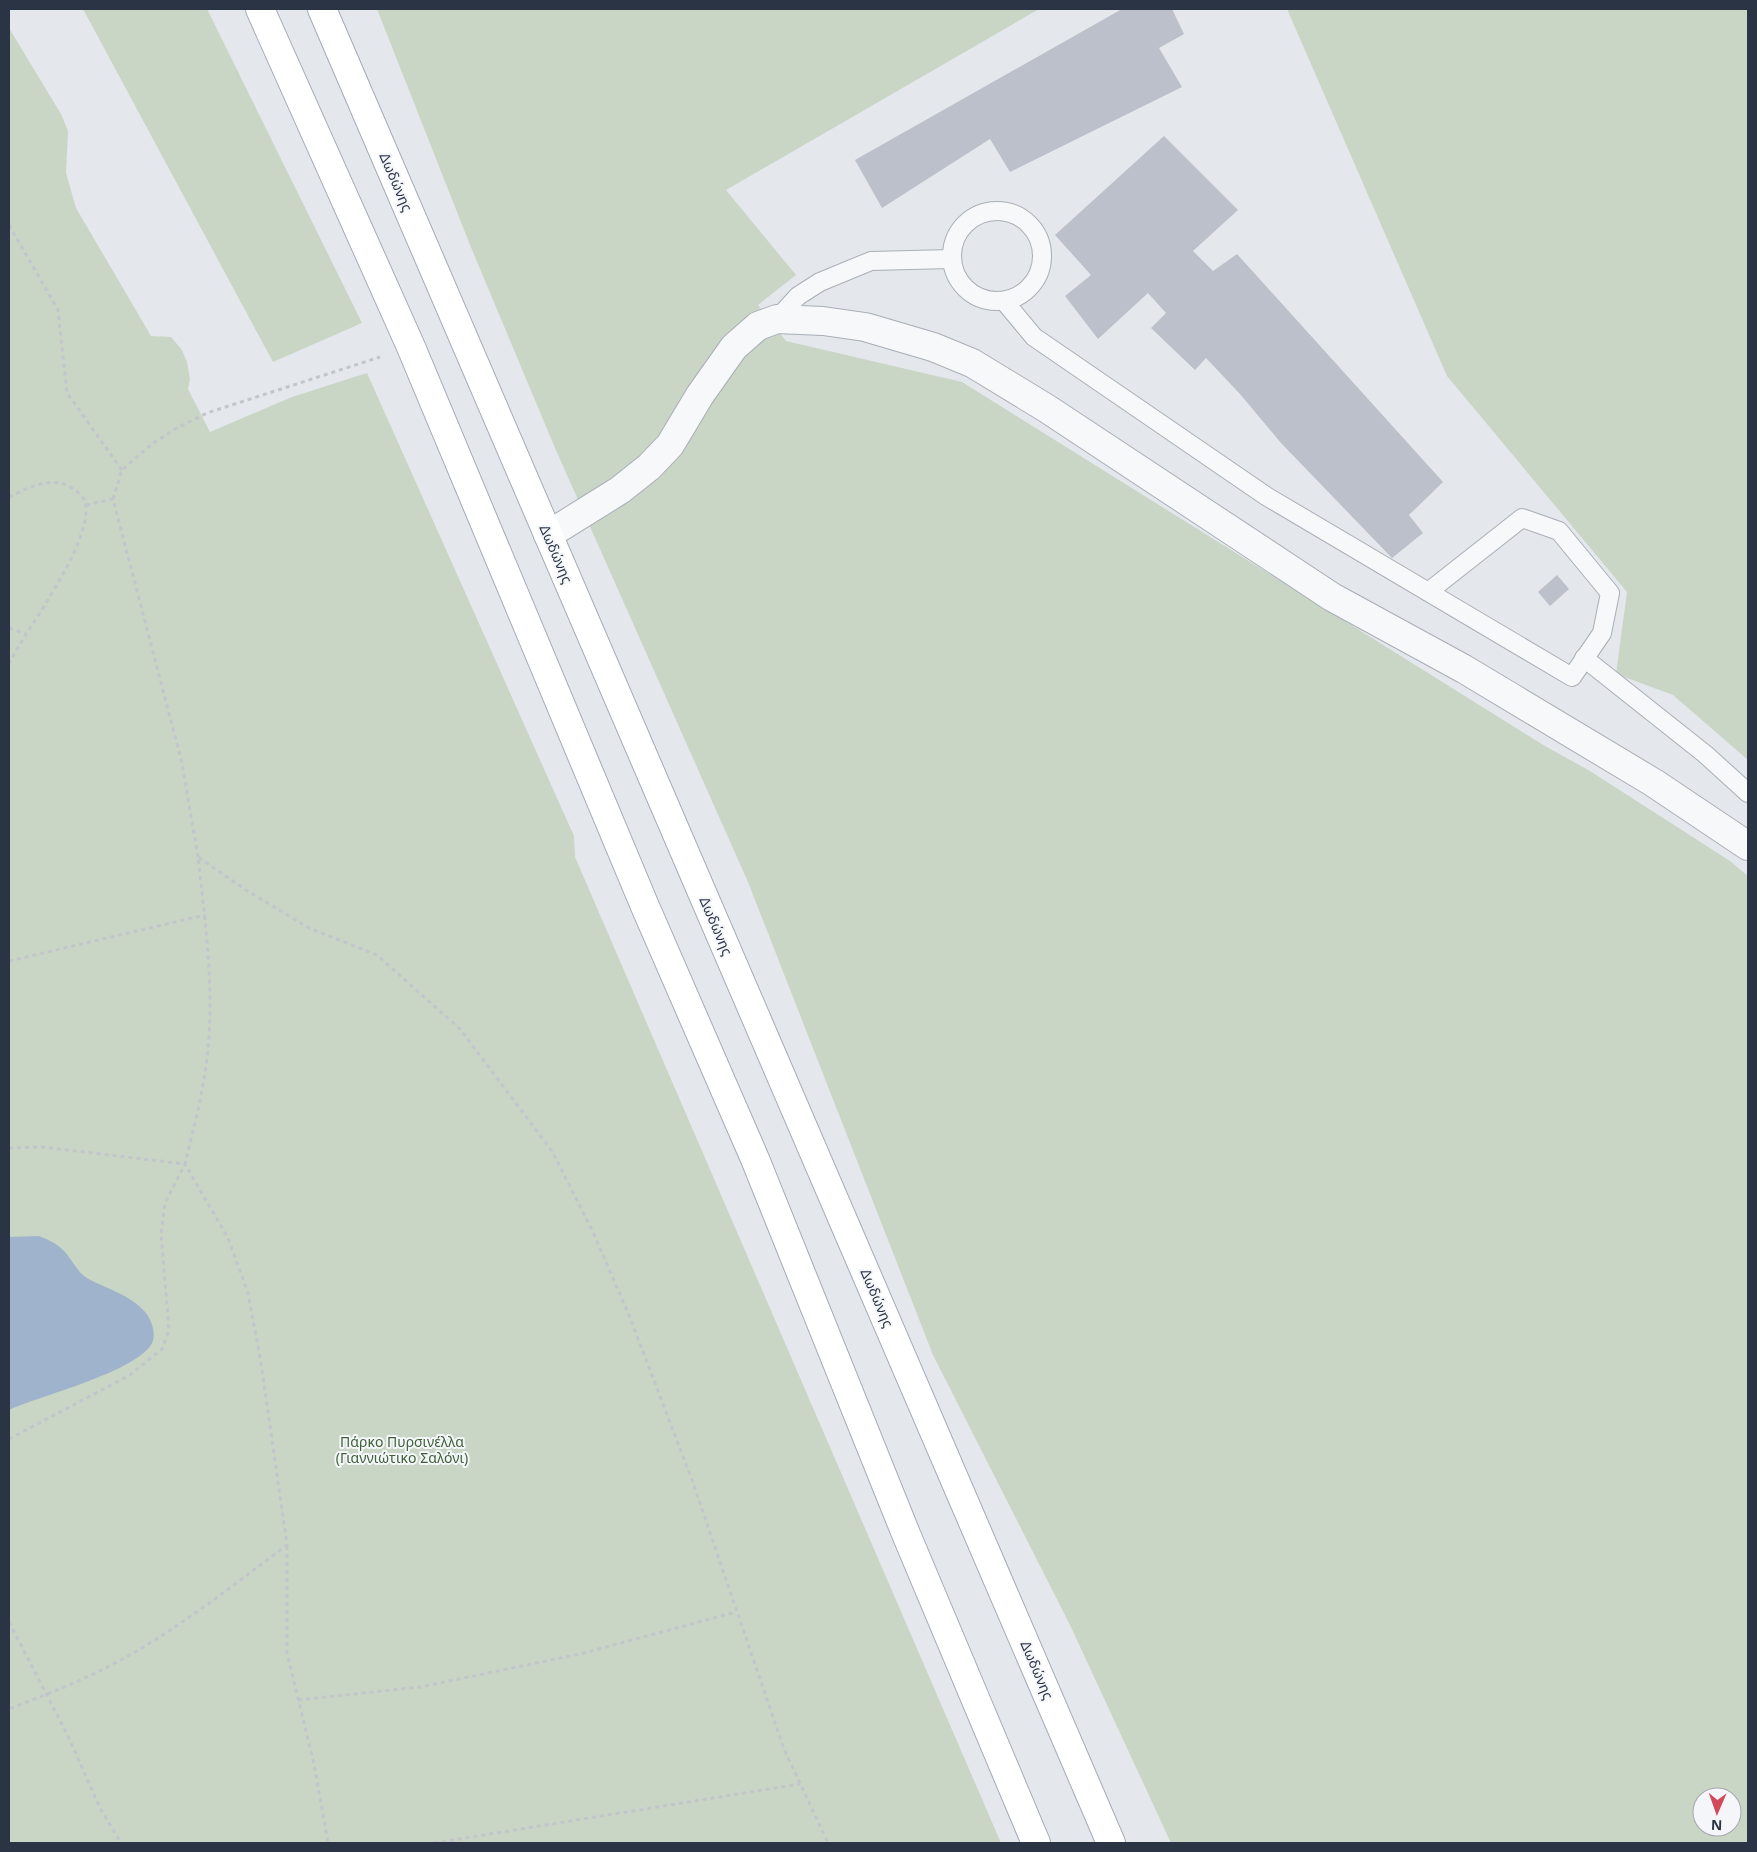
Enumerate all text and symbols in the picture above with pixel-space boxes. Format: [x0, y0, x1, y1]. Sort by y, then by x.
street label: Δωδώνης [376, 150, 417, 214]
street label: Δωδώνης [536, 522, 577, 586]
street label: Δωδώνης [696, 894, 737, 958]
street label: Δωδώνης [857, 1266, 898, 1330]
park label: Πάρκο Πυρσινέλλα (Γιαννιώτικο Σαλόνι) [336, 1432, 468, 1467]
street label: Δωδώνης [1017, 1638, 1058, 1702]
north arrow [1692, 1787, 1742, 1837]
text: N [1711, 1816, 1723, 1835]

